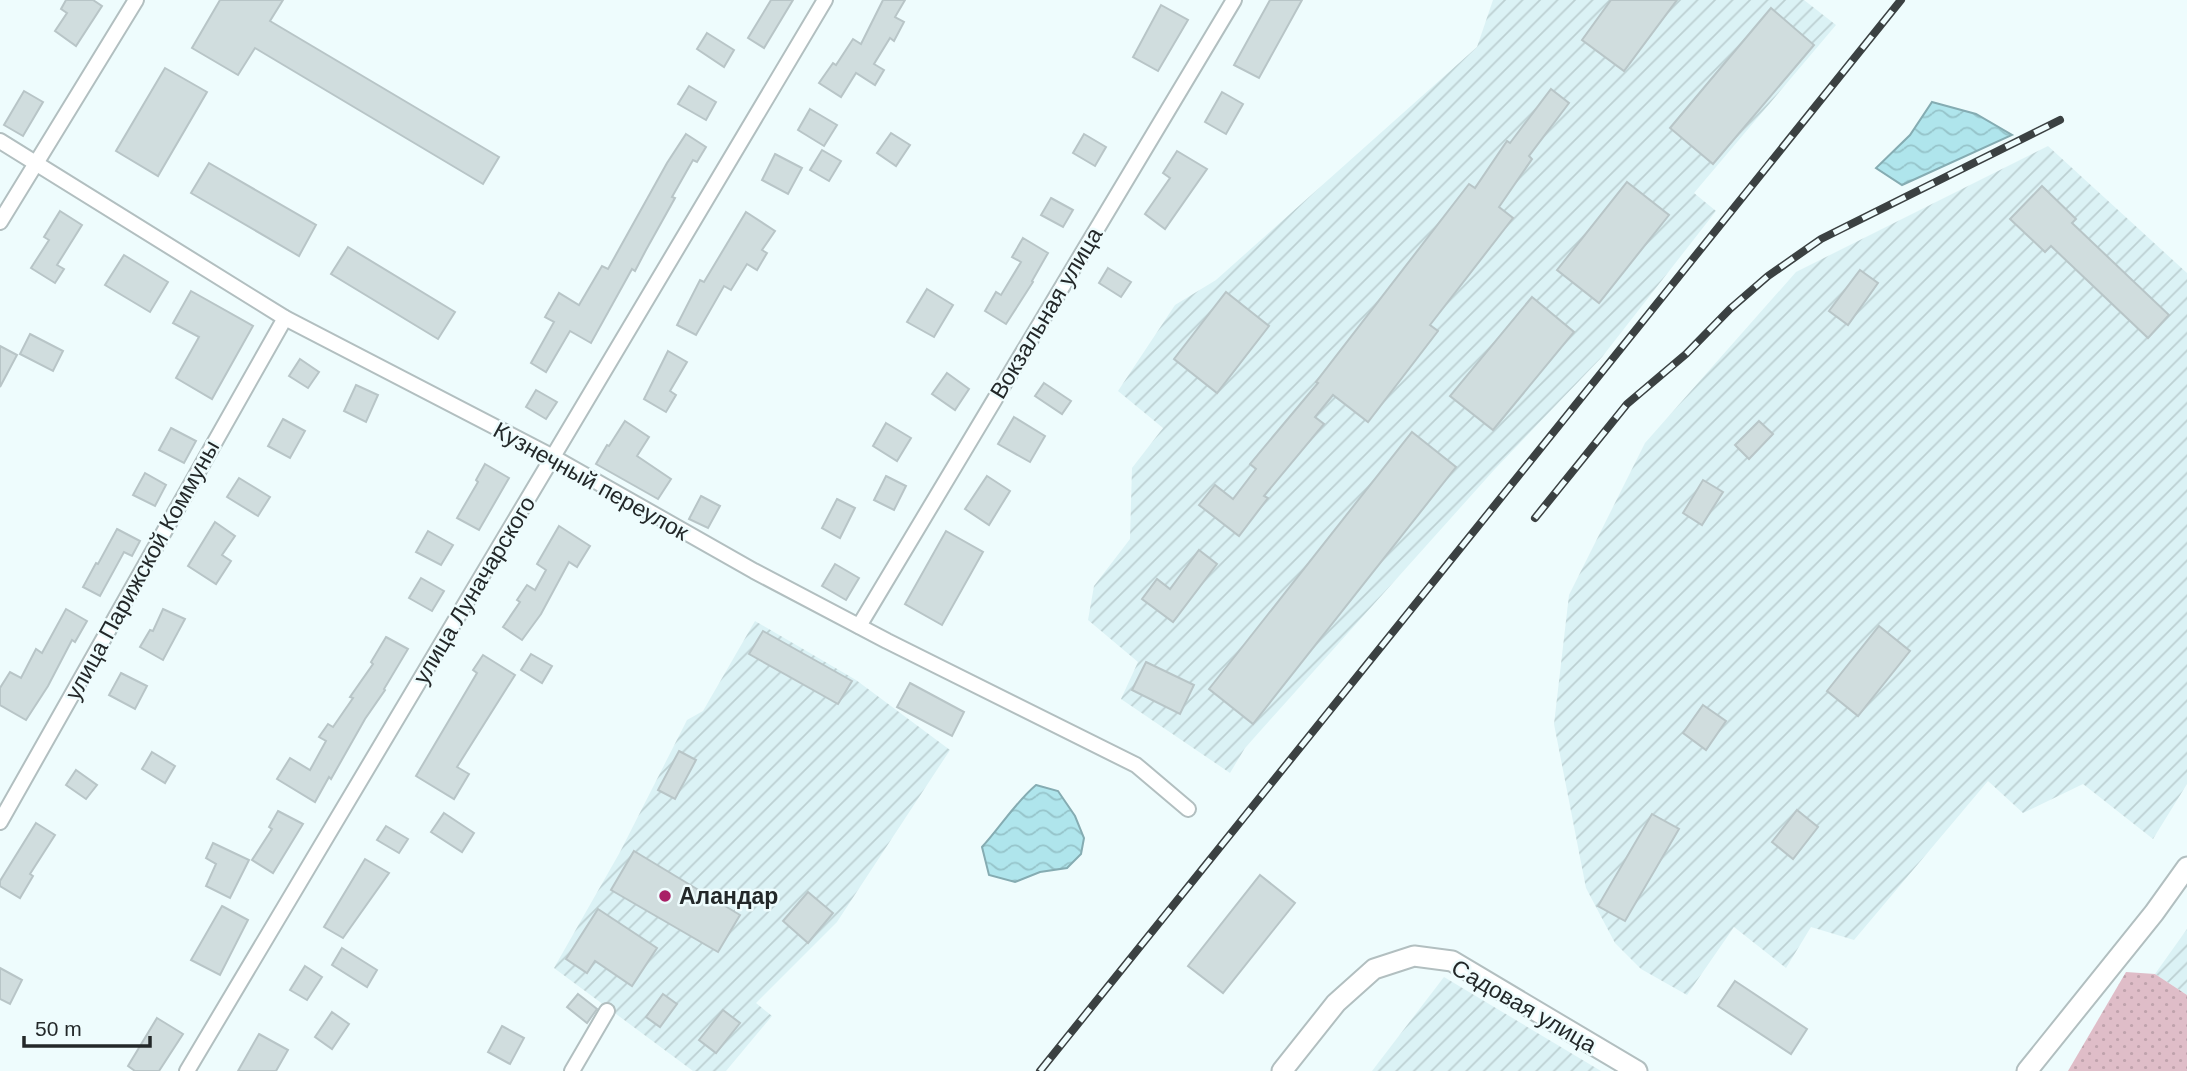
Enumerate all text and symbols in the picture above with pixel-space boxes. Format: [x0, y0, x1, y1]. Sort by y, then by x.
street label: Вокзальная улица [985, 223, 1107, 403]
street label: Кузнечный переулок [489, 417, 694, 546]
street label: улица Парижской Коммуны [60, 436, 224, 704]
street label: улица Луначарского [408, 491, 540, 689]
place label: Аландар [679, 883, 778, 909]
marker: Аландар [657, 888, 673, 904]
street label: Садовая улица [1447, 954, 1601, 1058]
scale bar [24, 1004, 150, 1048]
text: 50 m [35, 1017, 82, 1040]

